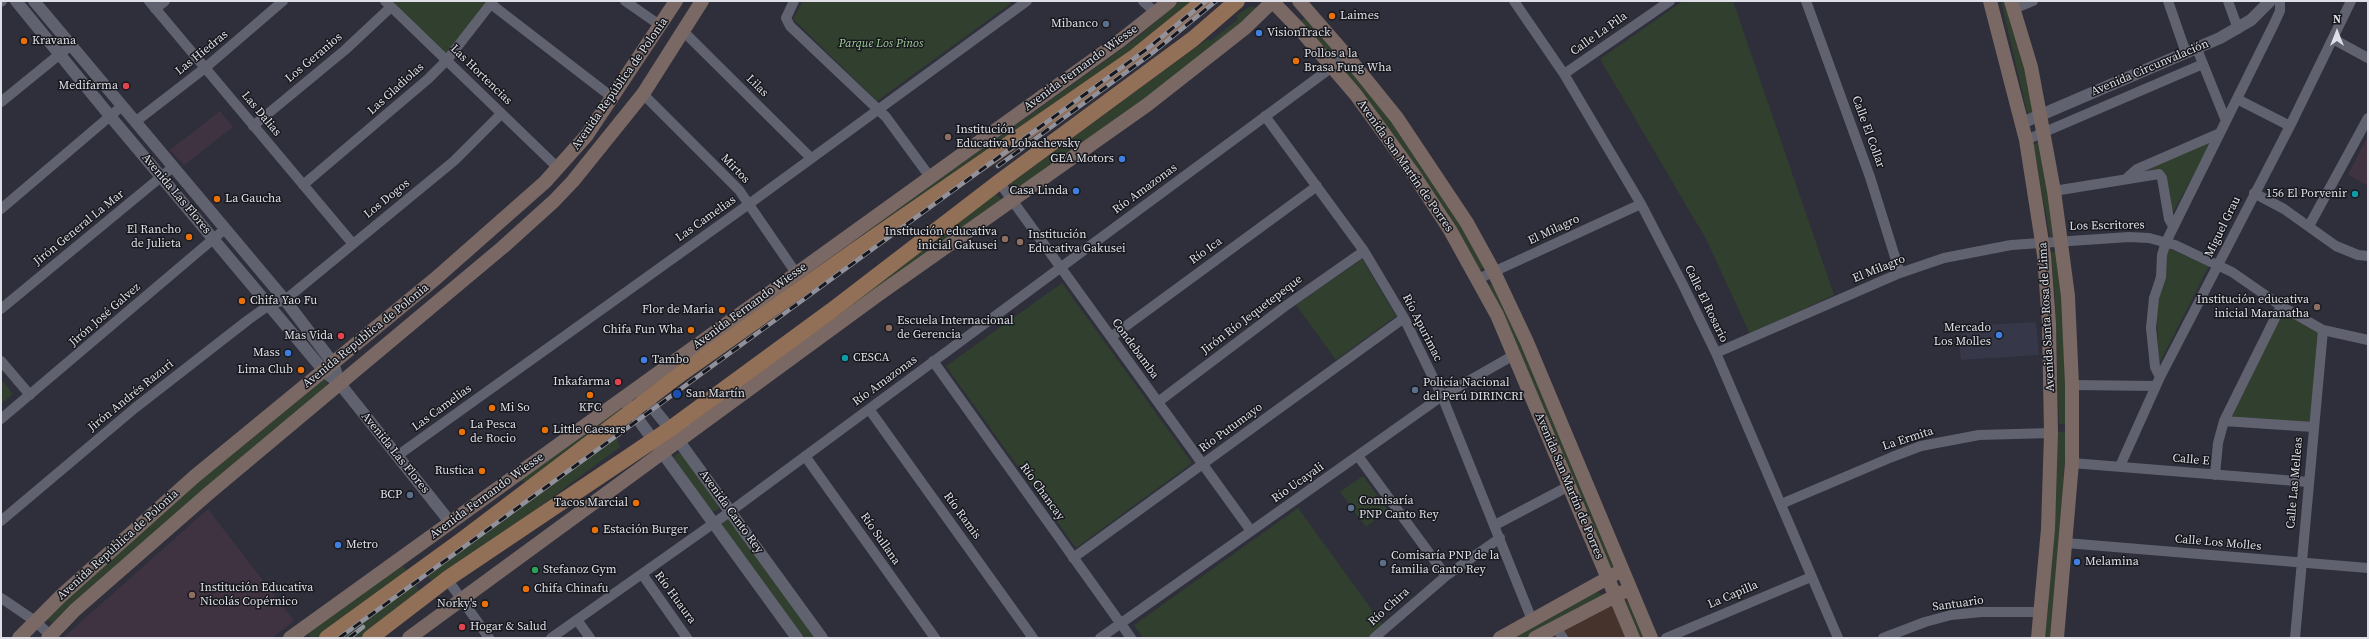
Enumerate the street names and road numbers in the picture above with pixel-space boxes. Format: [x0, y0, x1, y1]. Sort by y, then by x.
street label: Calle La Pila [1568, 9, 1630, 59]
street label: Avenida República de Polonia [569, 15, 671, 153]
street label: Avenida Fernando Wiesse [1021, 22, 1141, 114]
street label: Las Hiedras [173, 27, 231, 79]
street label: Los Geranios [283, 30, 345, 86]
street label: Avenida Circunvalación [2089, 37, 2211, 99]
street label: Las Hortencias [447, 42, 515, 108]
street label: Las Gladiolas [365, 60, 427, 118]
street label: Lilas [743, 72, 771, 100]
street label: Las Dalias [238, 89, 284, 139]
street label: Calle El Collar [1848, 94, 1888, 170]
street label: Avenida San Martín de Porres [1354, 97, 1456, 235]
street label: Avenida Las Flores [138, 151, 214, 237]
street label: Mirtos [718, 151, 752, 187]
street label: Río Amazonas [1110, 161, 1180, 217]
street label: Los Dogos [361, 176, 413, 222]
street label: Jirón General La Mar [31, 187, 127, 269]
street label: Las Camelias [673, 193, 739, 245]
street label: Miguel Grau [2202, 194, 2244, 260]
street label: El Milagro [1526, 212, 1582, 248]
street label: Los Escritores [2069, 218, 2145, 234]
street label: Río Ica [1187, 234, 1225, 268]
street label: Avenida Santa Rosa de Lima [2036, 242, 2058, 392]
street label: El Milagro [1851, 252, 1907, 286]
street label: Avenida Fernando Wiesse [690, 260, 810, 352]
street label: Calle El Rosario [1681, 263, 1731, 345]
street label: Jirón Río Jequetepeque [1199, 272, 1305, 358]
street label: Jirón José Galvez [66, 280, 144, 350]
street label: Avenida República de Polonia [300, 281, 432, 391]
street label: Río Apurimac [1399, 292, 1445, 364]
street label: Condebamba [1108, 316, 1162, 382]
street label: Río Amazonas [850, 353, 920, 409]
street label: Jirón Andrés Razuri [85, 357, 177, 435]
street label: Las Camelias [409, 382, 475, 434]
street label: Río Putumayo [1196, 400, 1266, 456]
street label: Avenida Las Flores [358, 410, 432, 496]
street label: Avenida San Martín de Porres [1532, 411, 1606, 561]
street label: La Ermita [1881, 424, 1935, 454]
street label: Calle Las Melleas [2284, 437, 2306, 529]
street label: Avenida Fernando Wiesse [427, 450, 547, 542]
street label: Calle E [2172, 451, 2210, 469]
street label: Río Ucayali [1269, 460, 1327, 506]
street label: Río Chancay [1017, 461, 1067, 523]
street label: Avenida Canto Rey [696, 467, 766, 557]
street label: Avenida República de Polonia [54, 487, 182, 603]
street label: Río Ramis [940, 490, 984, 542]
street label: Río Sullana [857, 510, 903, 568]
street label: Calle Los Molles [2174, 532, 2262, 554]
street label: Río Huaura [651, 569, 699, 627]
street label: La Capilla [1706, 578, 1760, 612]
street label: Río Chira [1366, 585, 1412, 629]
street label: Santuario [1931, 593, 1985, 615]

